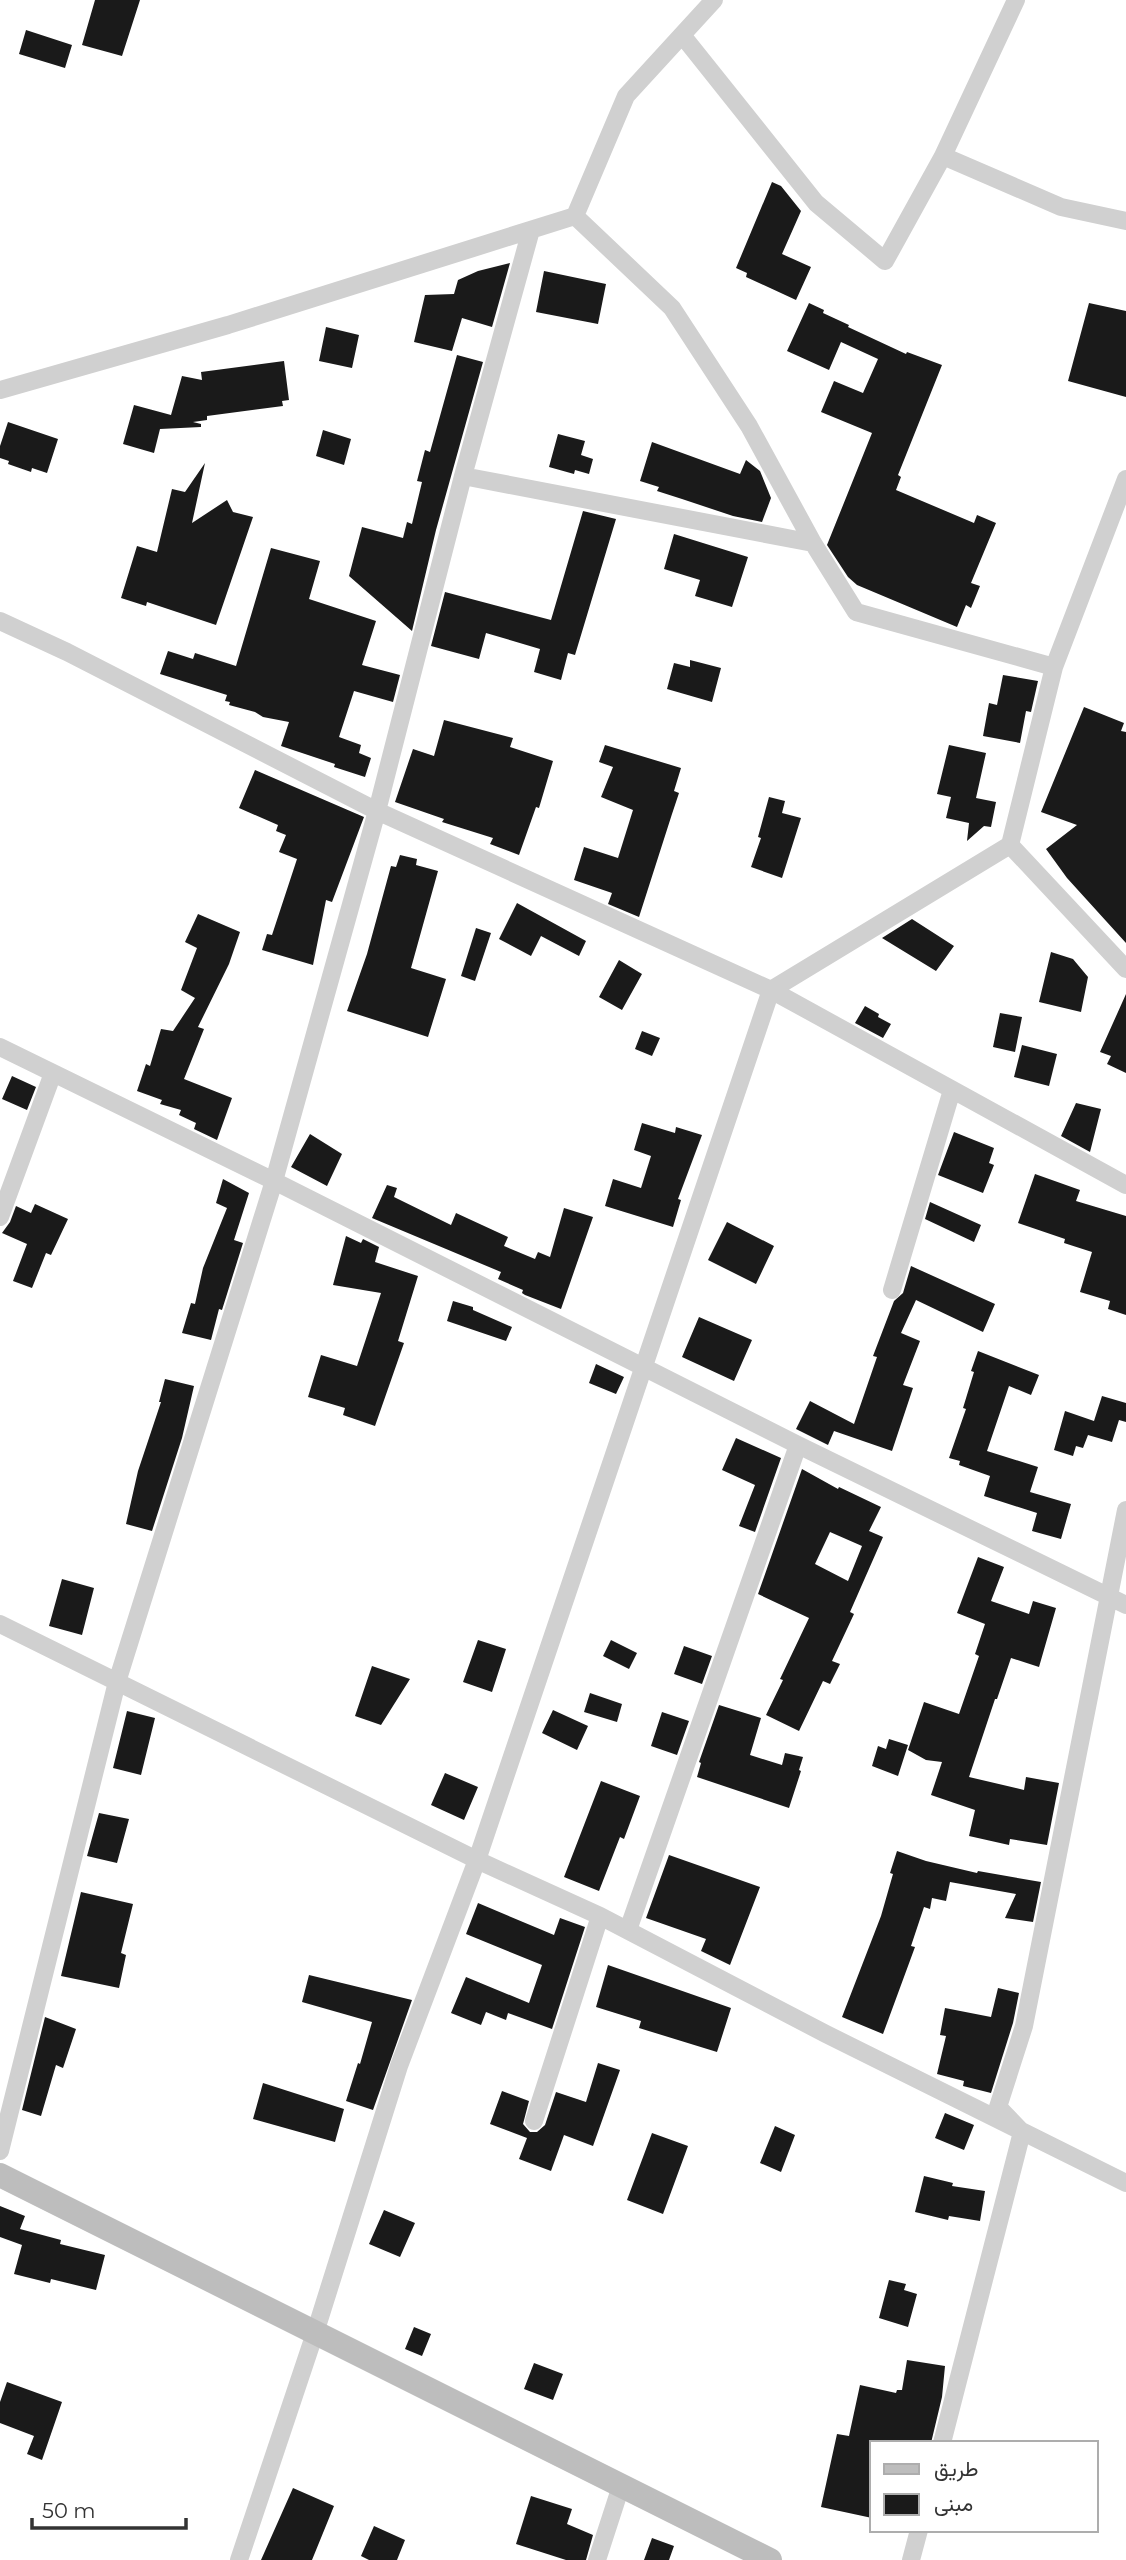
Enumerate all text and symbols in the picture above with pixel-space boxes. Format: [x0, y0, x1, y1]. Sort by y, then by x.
legend [870, 2441, 1098, 2532]
text: طريق [934, 2456, 979, 2482]
scale bar [32, 2486, 186, 2530]
text: مبنى [934, 2491, 973, 2516]
text: 50 m [42, 2498, 96, 2523]

